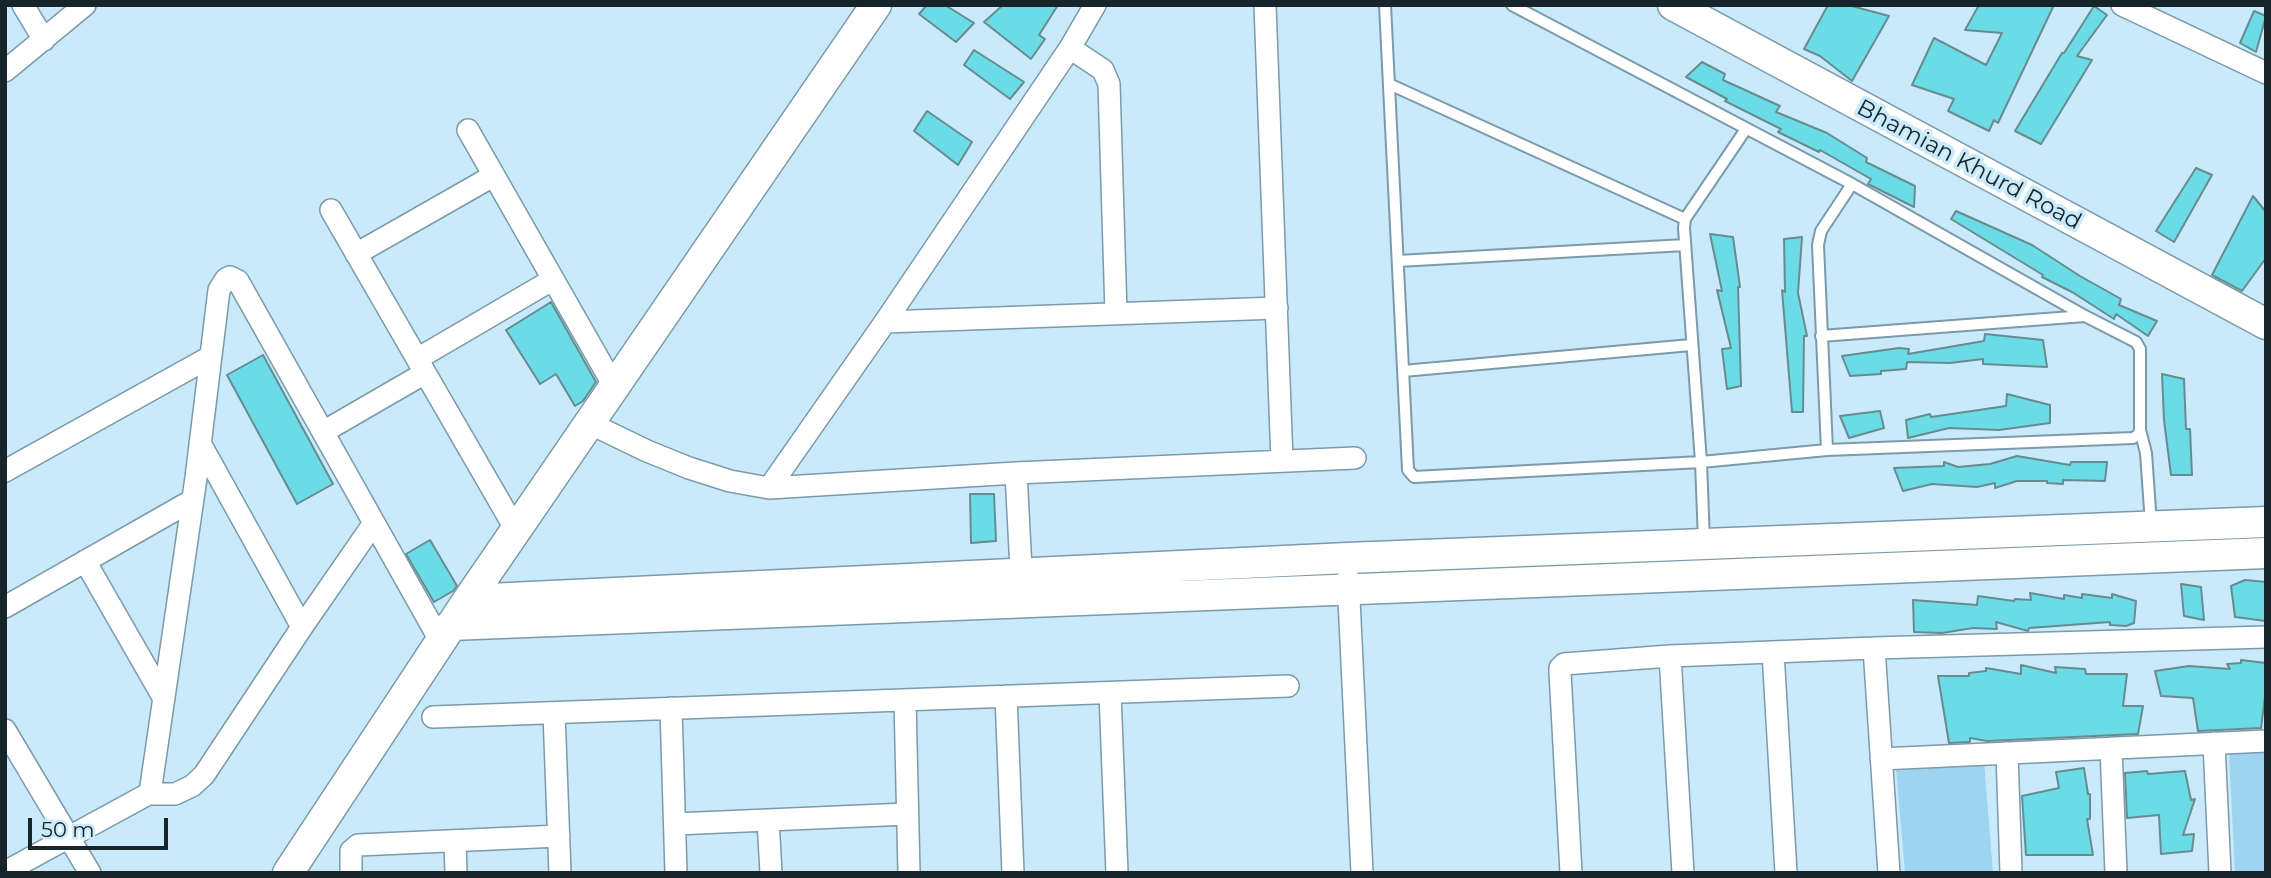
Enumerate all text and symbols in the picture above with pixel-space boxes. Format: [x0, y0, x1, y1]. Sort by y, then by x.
street label: Bhamian Khurd Road [1852, 94, 2086, 236]
scale bar [32, 804, 172, 848]
text: 50 m [41, 817, 95, 842]

